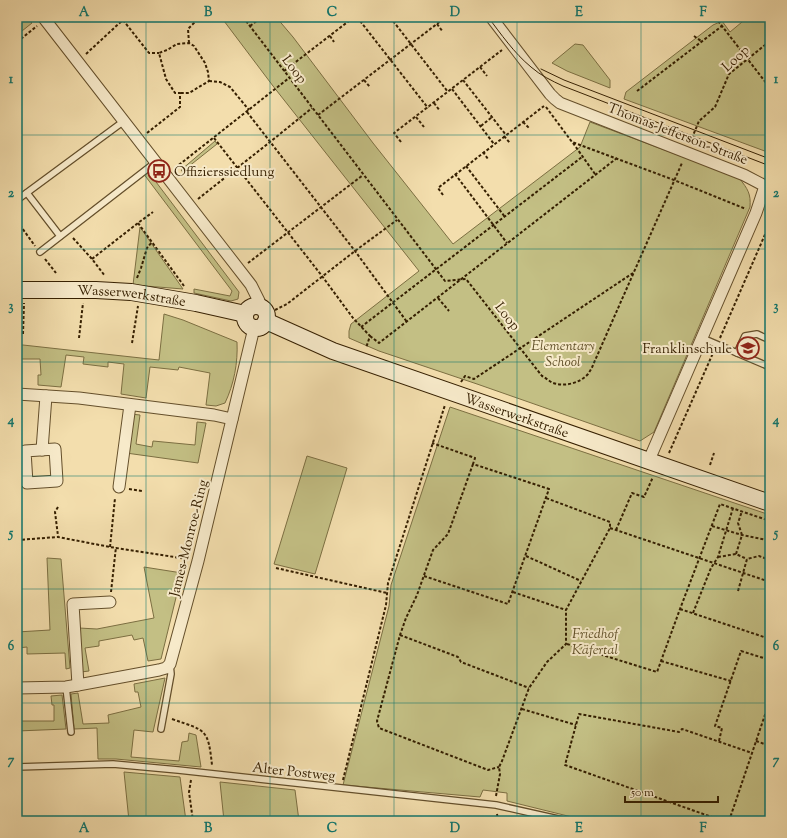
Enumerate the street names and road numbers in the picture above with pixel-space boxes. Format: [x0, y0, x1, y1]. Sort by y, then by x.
street label: Loop [718, 41, 755, 77]
street label: Loop [276, 52, 311, 89]
street label: Thomas-Jefferson-Straße [604, 99, 750, 171]
street label: Wasserwerkstraße [77, 282, 187, 313]
street label: Loop [489, 299, 524, 336]
street label: Wasserwerkstraße [461, 389, 571, 444]
street label: James-Monroe-Ring [165, 478, 214, 600]
street label: Alter Postweg [251, 759, 336, 787]

